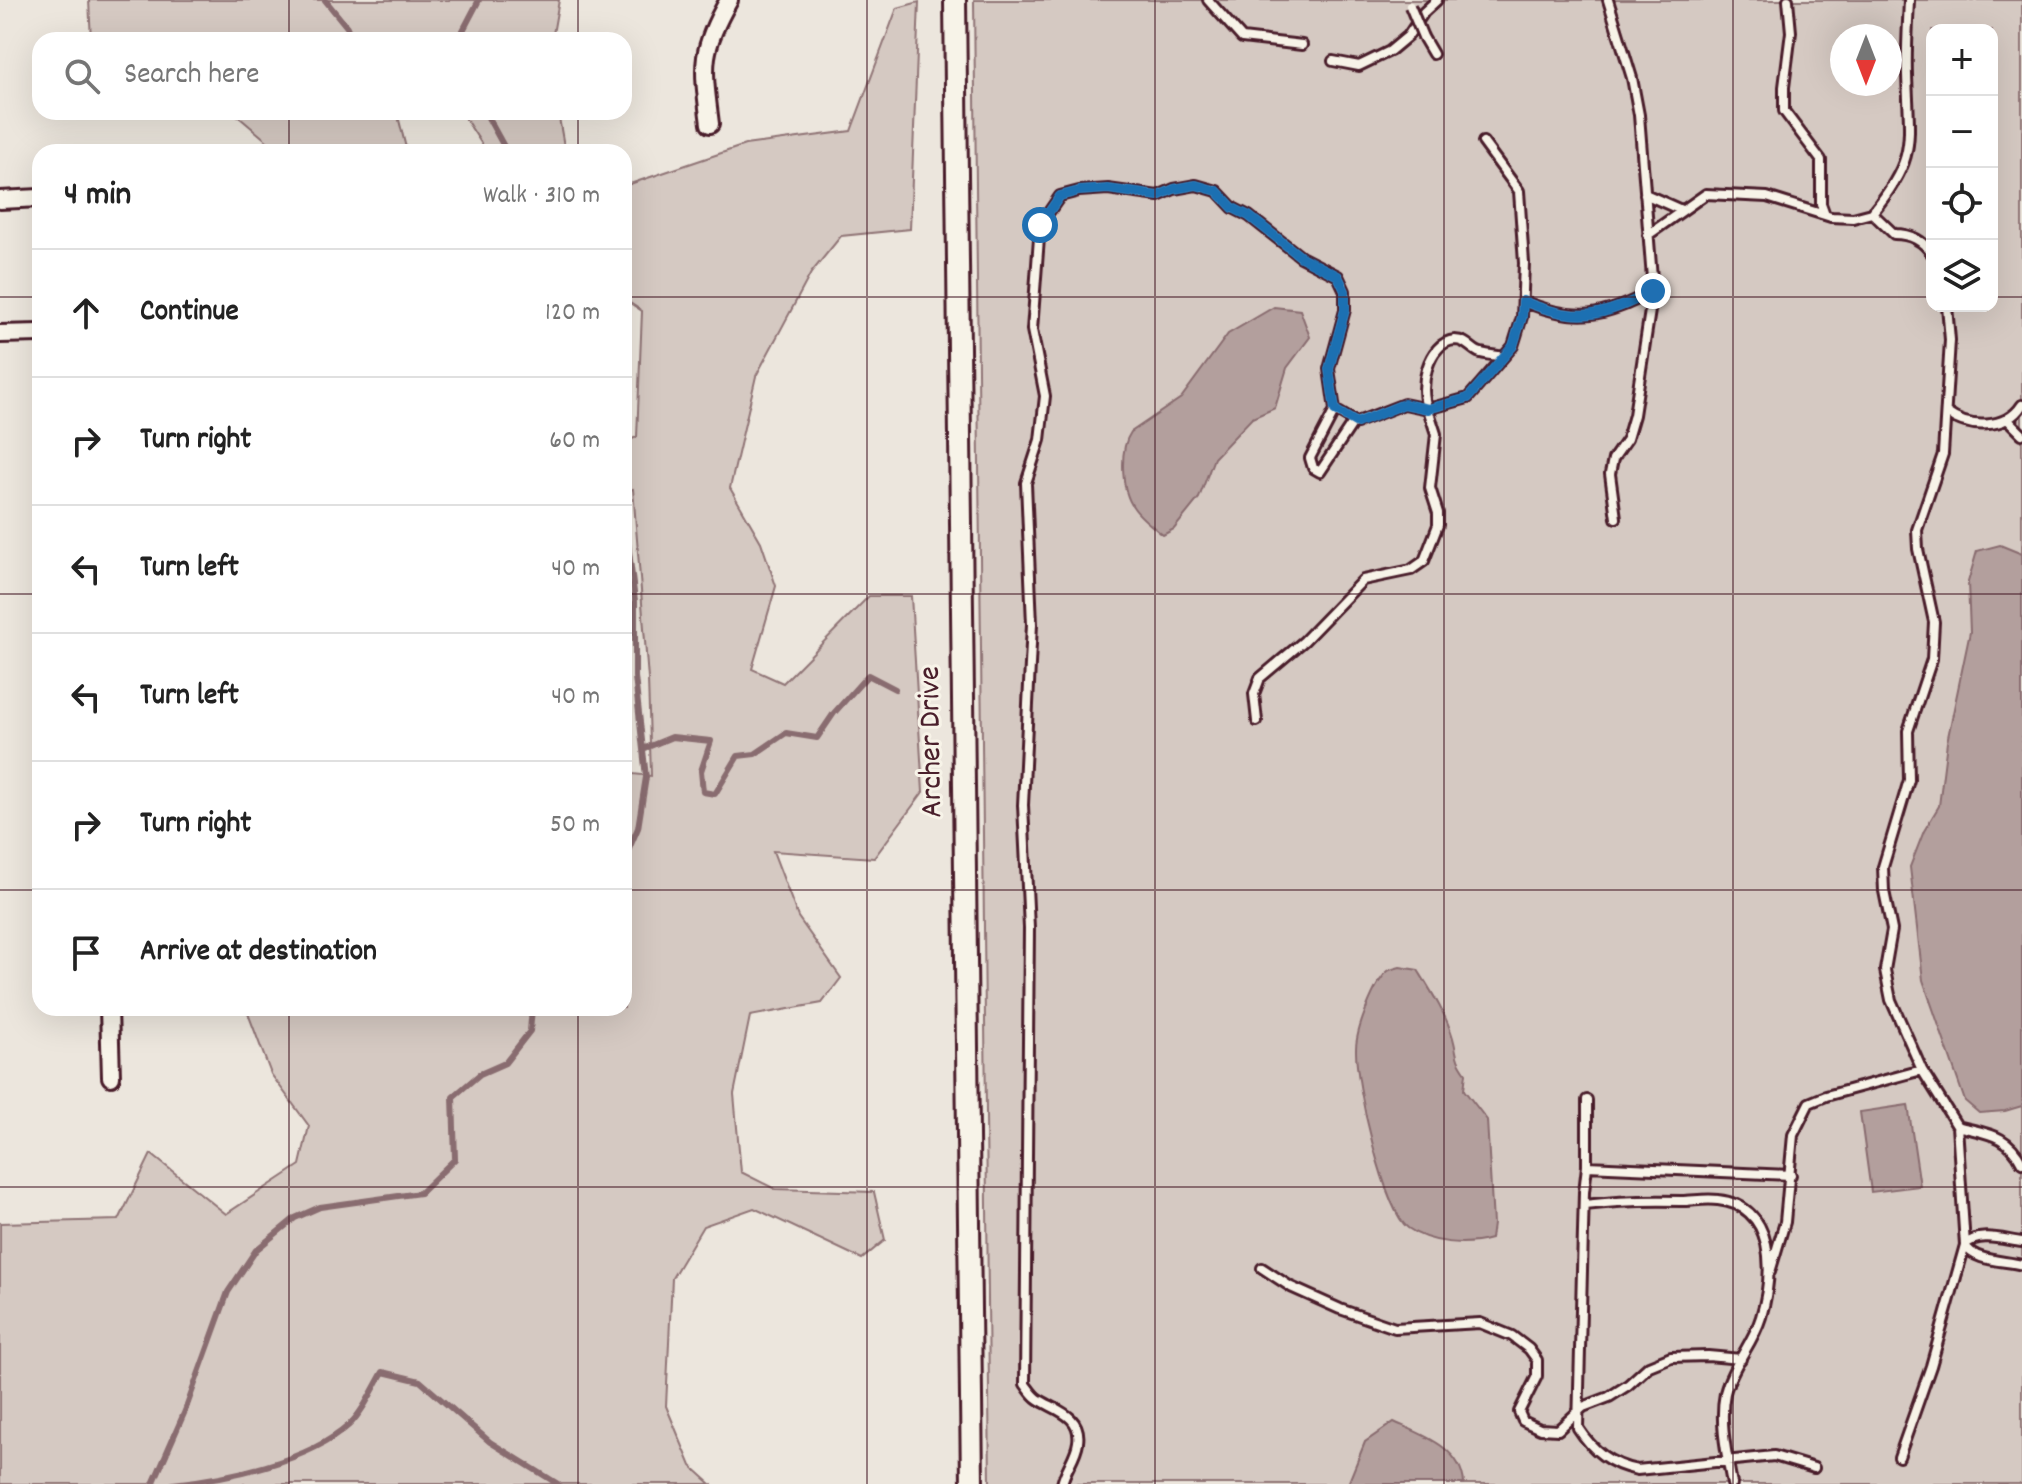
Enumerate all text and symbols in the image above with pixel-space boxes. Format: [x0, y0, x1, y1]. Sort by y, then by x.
north arrow [1830, 24, 1902, 96]
map controls [1926, 24, 1998, 312]
button: + [1926, 24, 1998, 96]
search box [32, 32, 632, 120]
icon: search [60, 54, 104, 98]
text: Search here [124, 55, 260, 98]
button: − [1926, 96, 1998, 168]
button: locate [1926, 168, 1998, 240]
text: 4 min [64, 172, 131, 221]
text: Walk · 310 m [483, 178, 600, 215]
route start [1022, 207, 1058, 243]
button: layers [1926, 240, 1998, 312]
route end [1635, 273, 1671, 309]
icon: ahead [64, 291, 108, 335]
text: Continue [140, 292, 239, 335]
text: 120 m [545, 295, 600, 332]
icon: right [64, 419, 108, 463]
text: Turn right [140, 420, 251, 463]
text: 60 m [549, 423, 600, 460]
icon: left [64, 547, 108, 591]
text: Turn left [140, 548, 239, 591]
text: 40 m [551, 551, 600, 588]
street label: Archer Drive [909, 666, 957, 818]
icon: left [64, 675, 108, 719]
text: Turn left [140, 676, 239, 719]
text: 40 m [551, 679, 600, 716]
icon: right [64, 803, 108, 847]
text: Turn right [140, 804, 251, 847]
text: 50 m [550, 807, 600, 844]
icon: arrive [64, 931, 108, 975]
text: Arrive at destination [140, 932, 377, 975]

